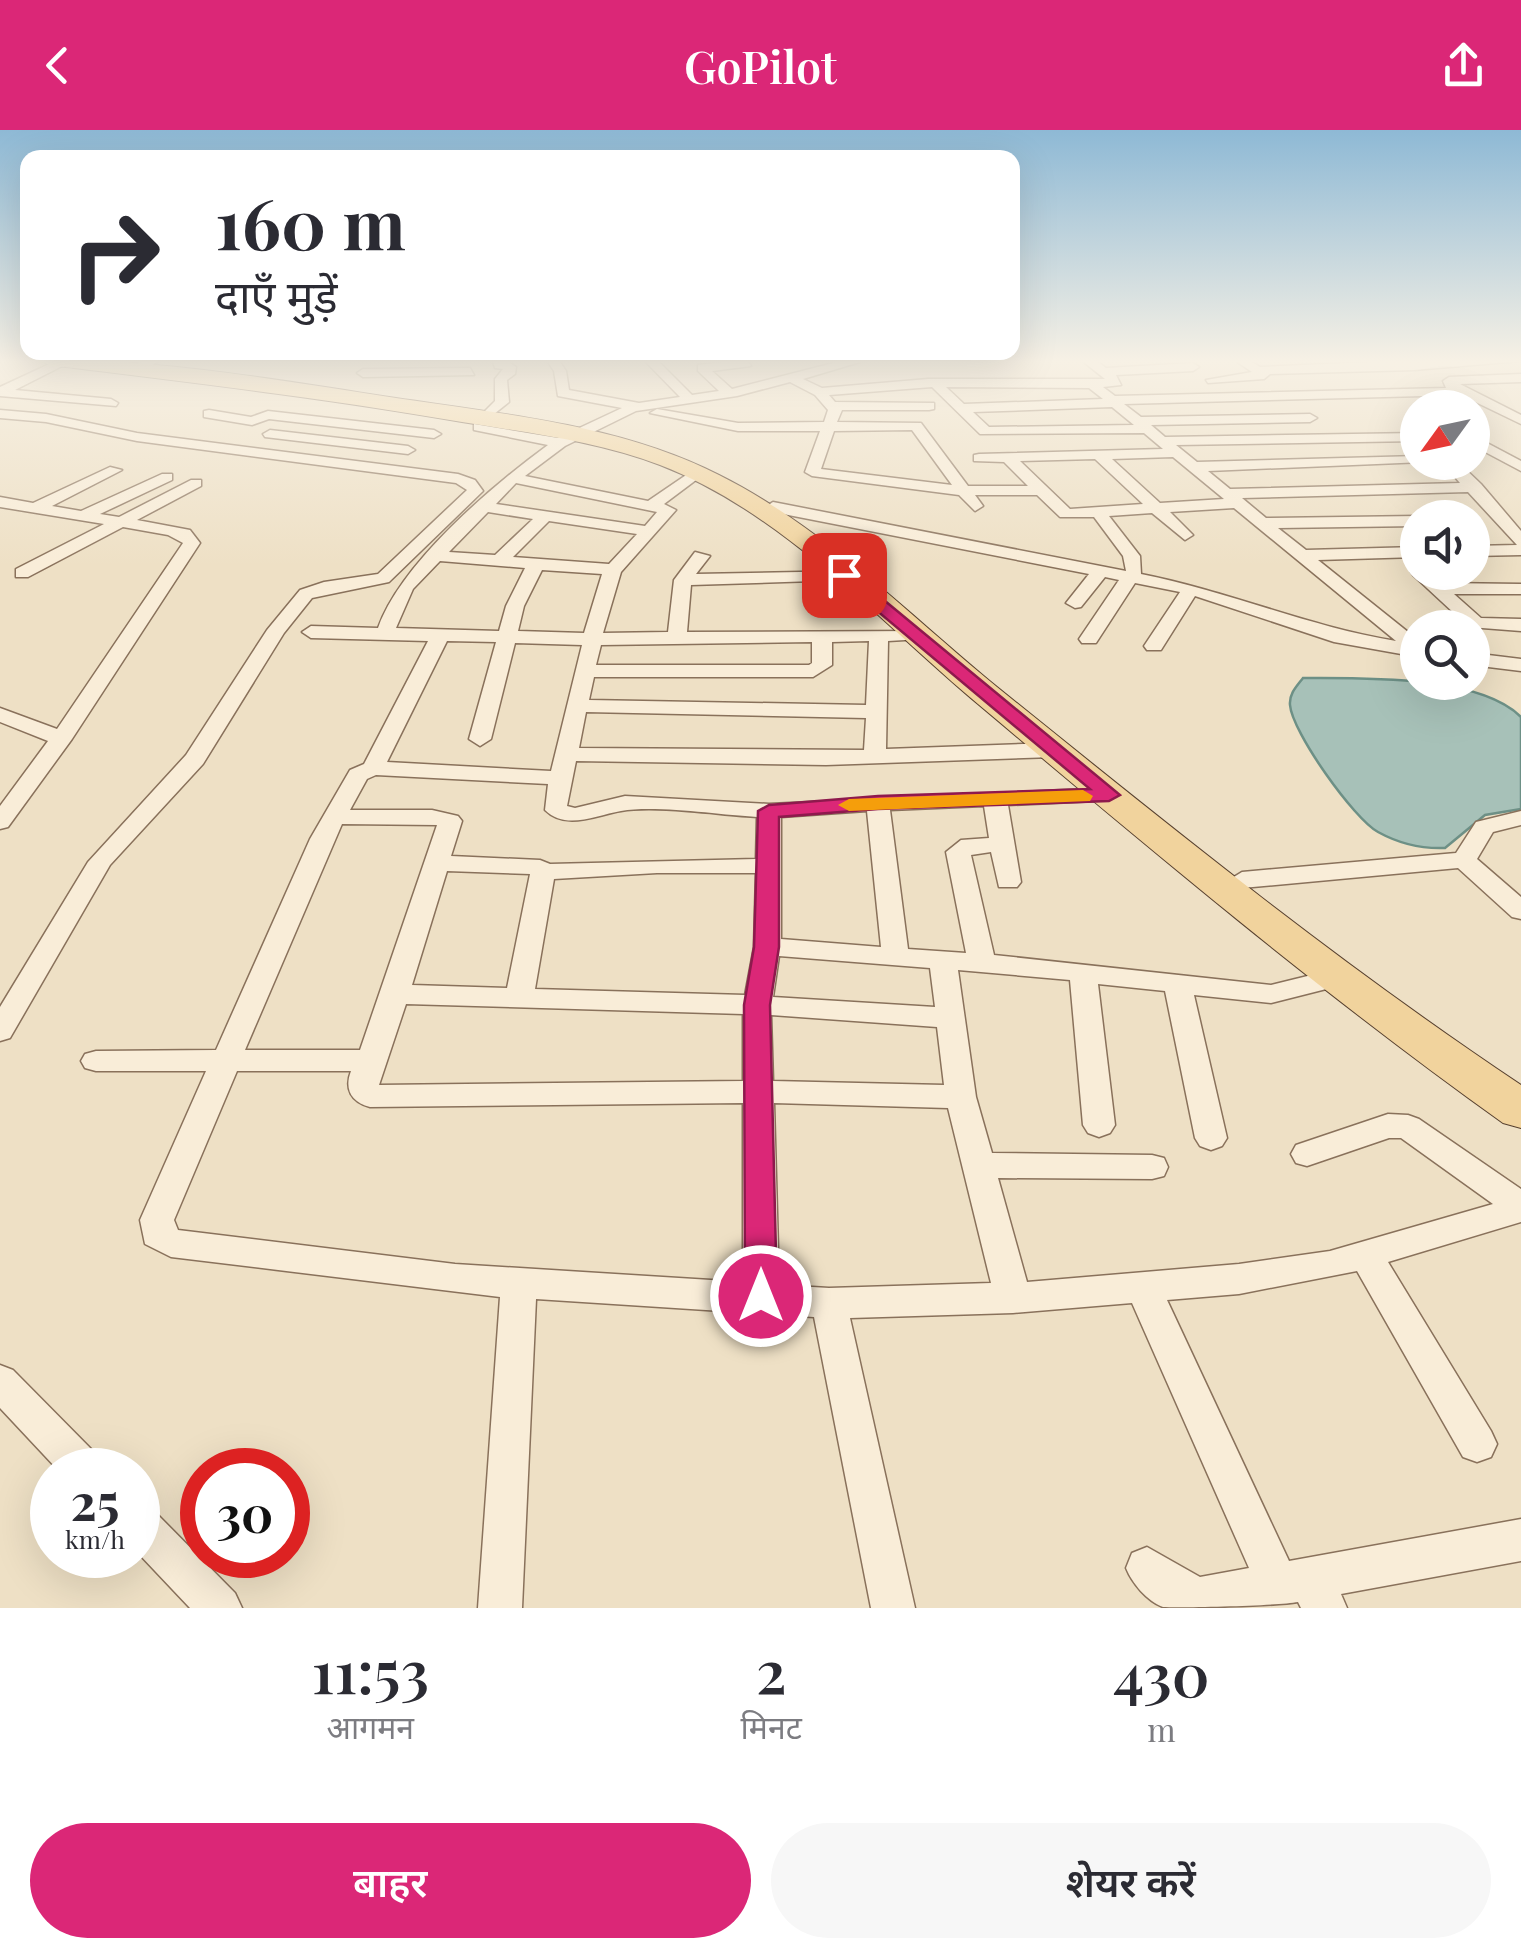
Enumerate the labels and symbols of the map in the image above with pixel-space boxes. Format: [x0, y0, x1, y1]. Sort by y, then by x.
north arrow [1400, 390, 1490, 480]
pin [802, 533, 887, 618]
position arrow [709, 1244, 813, 1348]
speed limit sign: 30 [180, 1448, 310, 1578]

